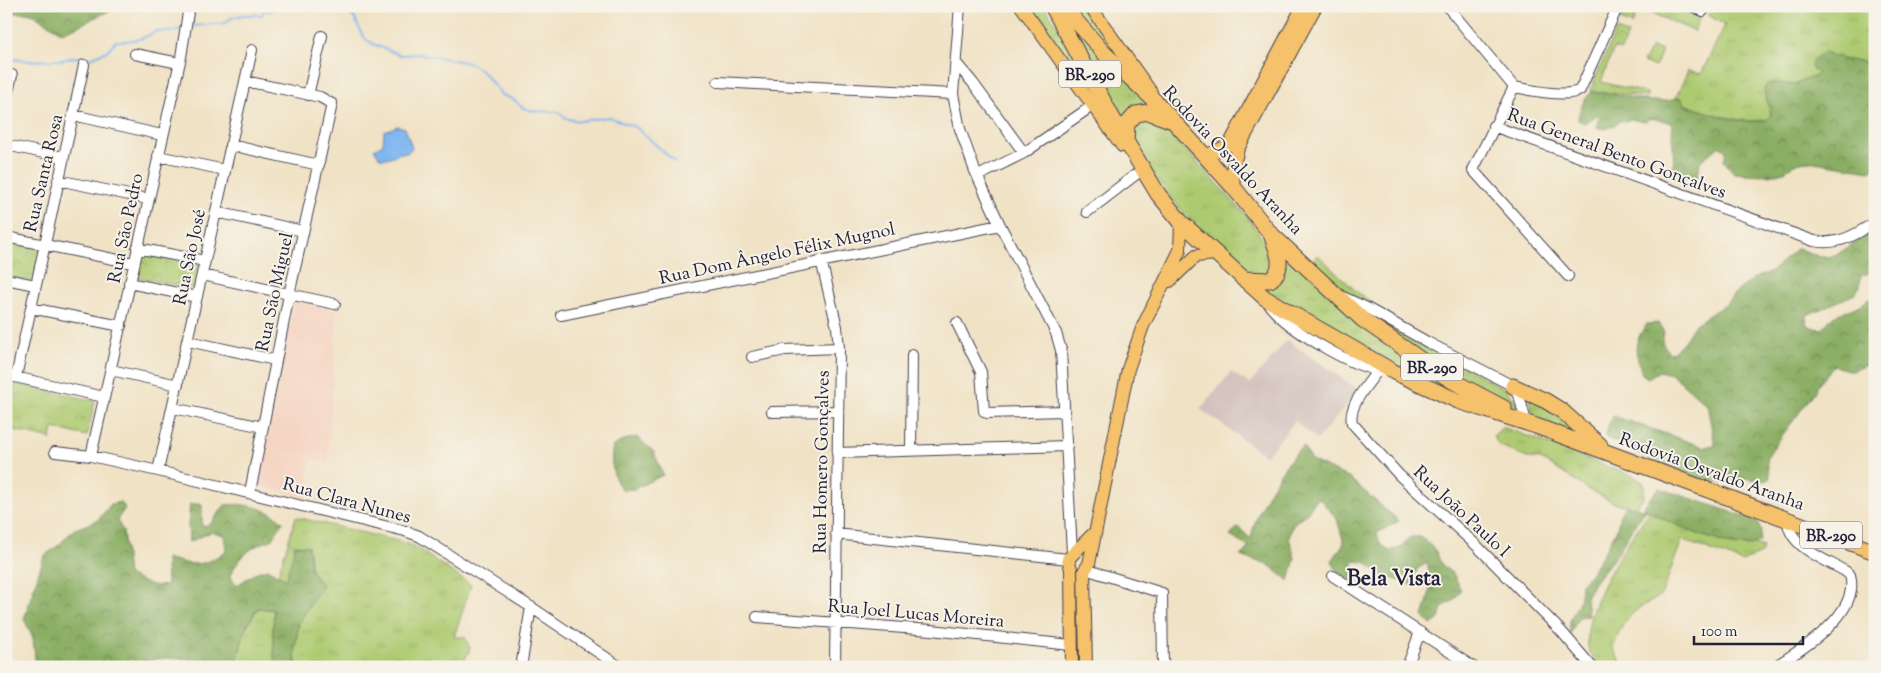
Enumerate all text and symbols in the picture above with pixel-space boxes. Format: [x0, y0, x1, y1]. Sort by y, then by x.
road number: BR-290 [1059, 61, 1121, 88]
street label: Rodovia Osvaldo Aranha [1155, 81, 1308, 242]
street label: Rua General Bento Gonçalves [1503, 103, 1730, 207]
street label: Rua Santa Rosa [19, 112, 71, 235]
street label: Rua São Pedro [103, 171, 151, 286]
street label: Rua São José [168, 207, 214, 308]
street label: Rua Dom Ângelo Félix Mugnol [657, 216, 898, 293]
street label: Rua São Miguel [251, 230, 301, 354]
road number: BR-290 [1401, 354, 1463, 381]
street label: Rua Homero Gonçalves [808, 370, 838, 554]
street label: Rodovia Osvaldo Aranha [1615, 427, 1808, 519]
street label: Rua João Paulo I [1406, 461, 1515, 564]
street label: Rua Clara Nunes [279, 472, 414, 532]
road number: BR-290 [1800, 522, 1862, 548]
district label: Bela Vista [1347, 564, 1442, 596]
street label: Rua Joel Lucas Moreira [827, 594, 1005, 636]
scale bar [1694, 613, 1802, 645]
text: 100 m [1701, 622, 1738, 643]

